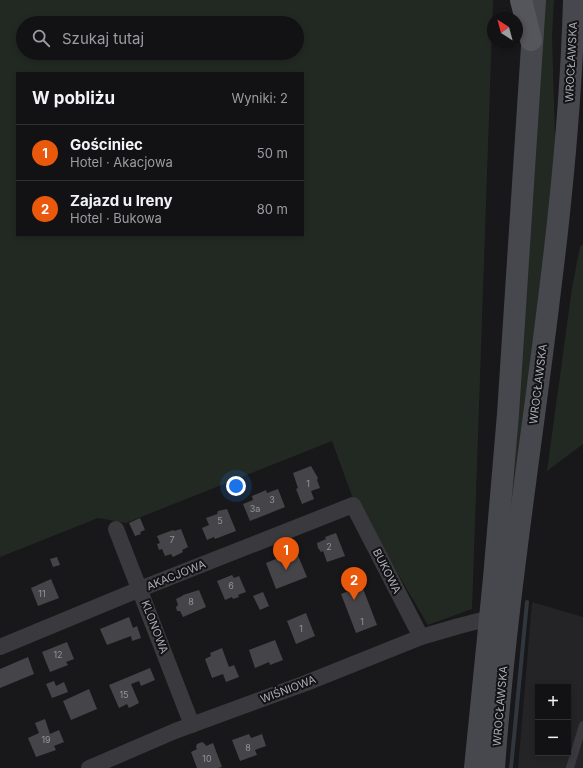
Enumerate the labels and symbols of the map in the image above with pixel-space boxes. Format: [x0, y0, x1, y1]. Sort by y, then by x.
north arrow [487, 12, 523, 48]
street label: WROCŁAWSKA [562, 21, 580, 103]
street label: WROCŁAWSKA [526, 343, 550, 425]
your location [226, 476, 246, 496]
house number: 1 [306, 478, 310, 489]
house number: 3 [269, 494, 275, 505]
house number: 3a [250, 503, 260, 514]
house number: 5 [217, 515, 223, 526]
house number: 7 [169, 534, 175, 545]
pin: 1 [273, 537, 299, 570]
house number: 2 [326, 541, 332, 552]
street label: BUKOWA [370, 546, 404, 596]
street label: AKACJOWA [144, 557, 208, 593]
pin: 2 [341, 567, 367, 600]
house number: 6 [228, 580, 234, 591]
house number: 11 [38, 588, 46, 599]
house number: 8 [188, 596, 194, 607]
street label: KLONOWA [138, 598, 172, 656]
house number: 1 [360, 616, 364, 627]
house number: 1 [299, 623, 303, 634]
house number: 12 [53, 649, 63, 660]
street label: WROCŁAWSKA [490, 665, 511, 747]
street label: WIŚNIOWA [258, 672, 318, 706]
house number: 15 [119, 689, 129, 700]
house number: 19 [41, 734, 51, 745]
house number: 8 [245, 742, 251, 753]
house number: 10 [202, 753, 212, 764]

